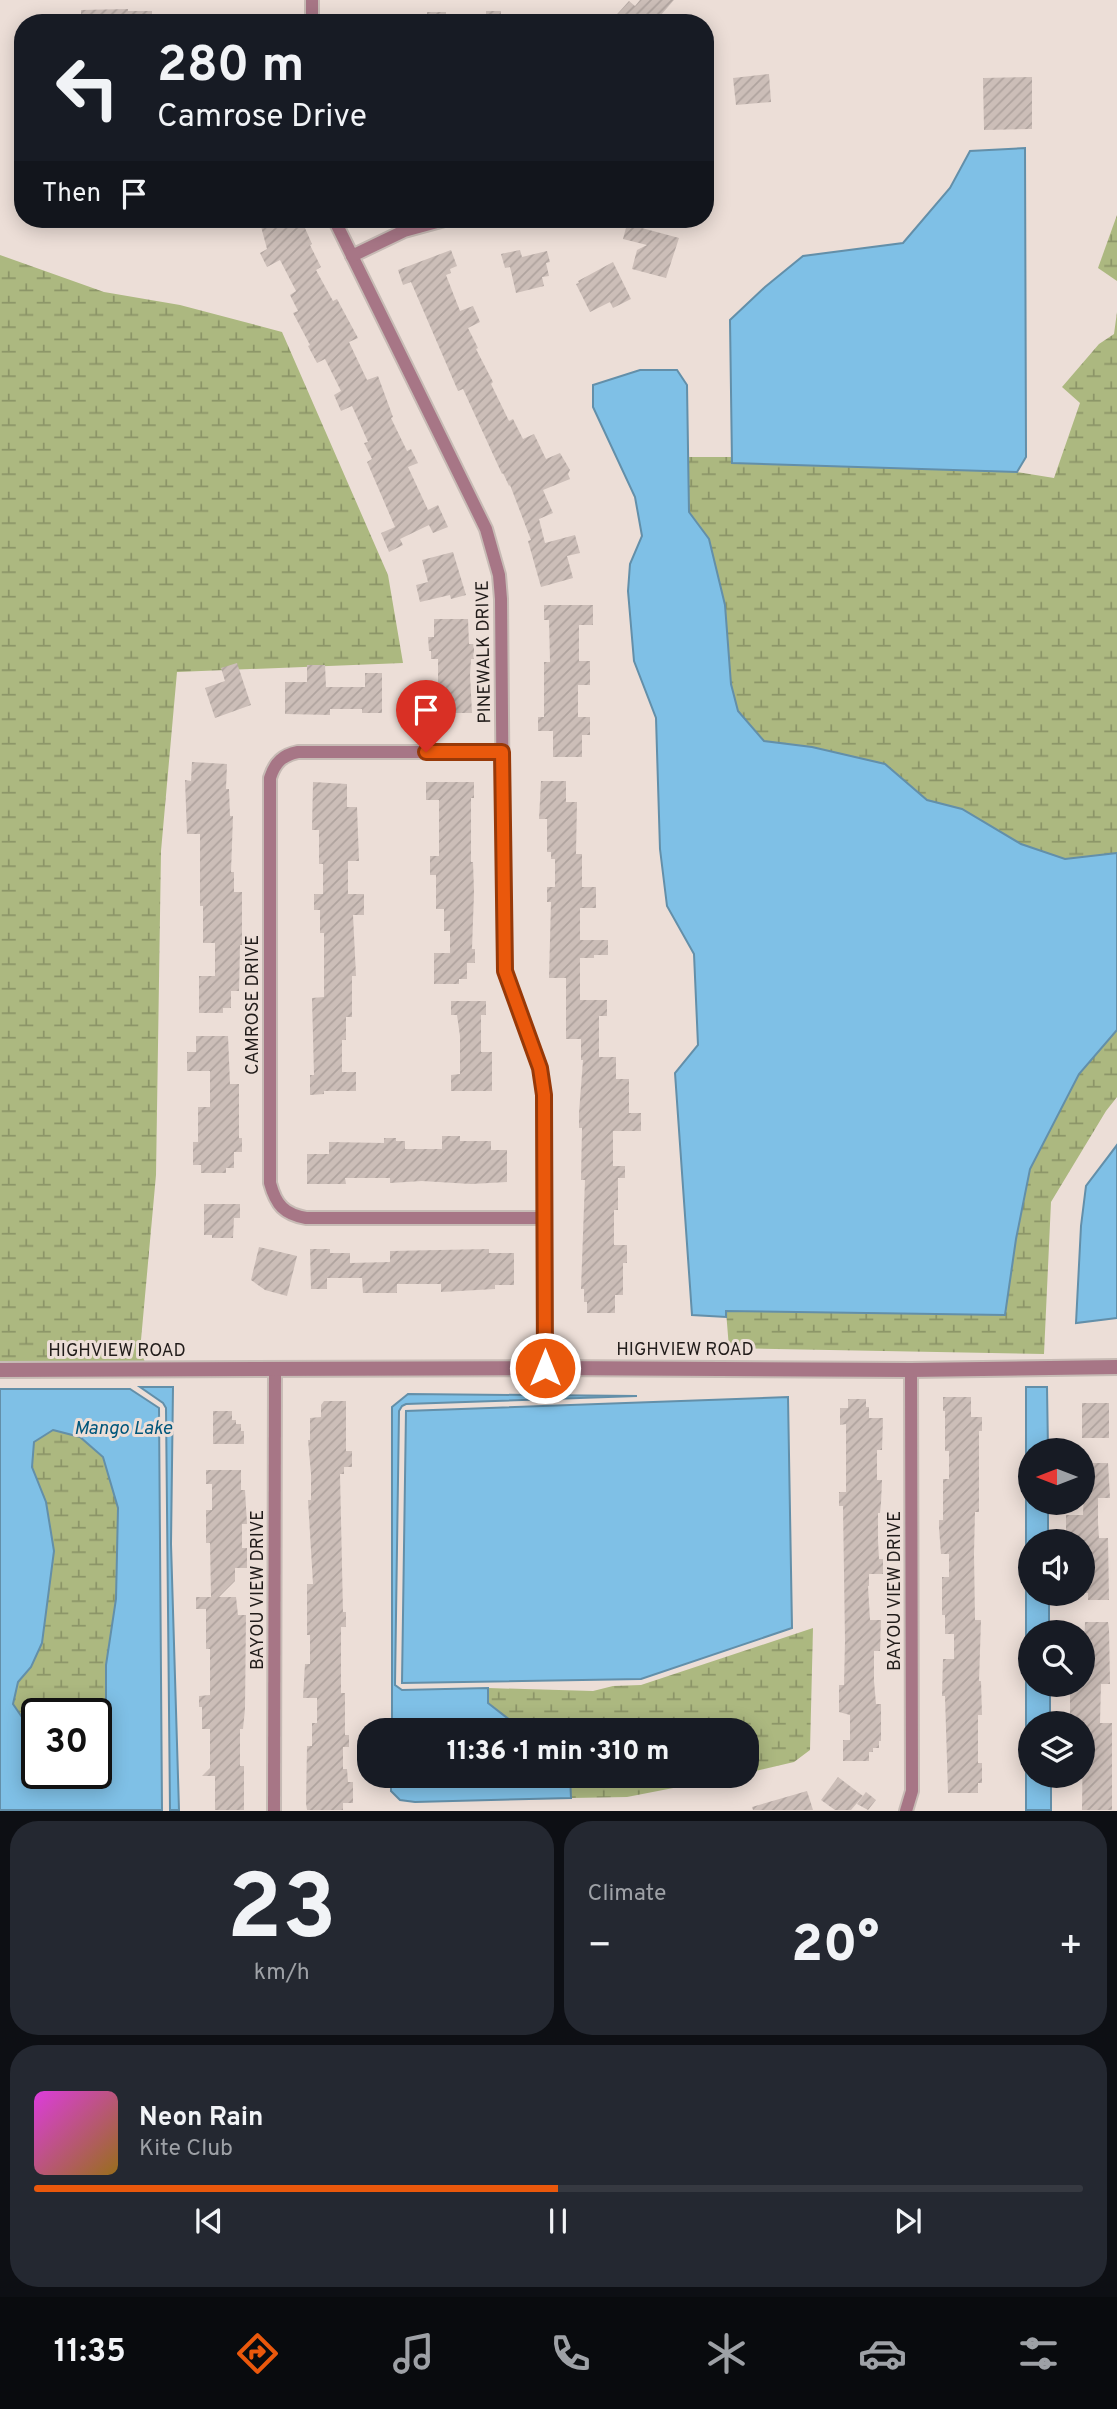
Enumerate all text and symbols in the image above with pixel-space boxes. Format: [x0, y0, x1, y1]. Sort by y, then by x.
text: 280 m [157, 37, 304, 99]
icon: left [42, 42, 133, 133]
text: Camrose Drive [157, 98, 367, 138]
icon: arrive [115, 175, 153, 213]
text: Then [42, 178, 101, 211]
street label: PINEWALK DRIVE [472, 580, 497, 724]
pin [396, 680, 456, 752]
icon: arrive [407, 691, 445, 729]
street label: CAMROSE DRIVE [242, 935, 265, 1075]
position arrow [508, 1331, 582, 1405]
street label: HIGHVIEW ROAD [616, 1339, 754, 1362]
street label: HIGHVIEW ROAD [48, 1340, 186, 1363]
water label: Mango Lake [74, 1417, 172, 1441]
north arrow [1018, 1438, 1096, 1516]
map controls [1018, 1438, 1095, 1788]
street label: BAYOU VIEW DRIVE [247, 1510, 270, 1670]
street label: BAYOU VIEW DRIVE [884, 1511, 907, 1671]
button: sound [1018, 1529, 1095, 1606]
button: search [1018, 1620, 1095, 1697]
speed limit sign: 30 [21, 1698, 112, 1789]
button: layers [1018, 1711, 1095, 1788]
text: 11:36 · 1 min · 310 m [447, 1736, 669, 1769]
text: 23 [227, 1856, 337, 1971]
text: Climate [588, 1880, 666, 1909]
text: 20° [791, 1914, 879, 1980]
text: − [588, 1923, 612, 1972]
text: + [1058, 1923, 1083, 1972]
text: km/h [254, 1959, 310, 1988]
text: Neon Rain [139, 2102, 264, 2135]
text: Kite Club [139, 2135, 233, 2164]
icon: previous [190, 2202, 228, 2240]
icon: pause [539, 2202, 577, 2240]
icon: next [889, 2202, 927, 2240]
icon: directions [233, 2329, 282, 2378]
icon: music [389, 2329, 438, 2378]
icon: phone [546, 2329, 595, 2378]
icon: climate [702, 2329, 751, 2378]
icon: car [858, 2329, 907, 2378]
icon: filters [1014, 2329, 1063, 2378]
text: 11:35 [54, 2333, 126, 2373]

